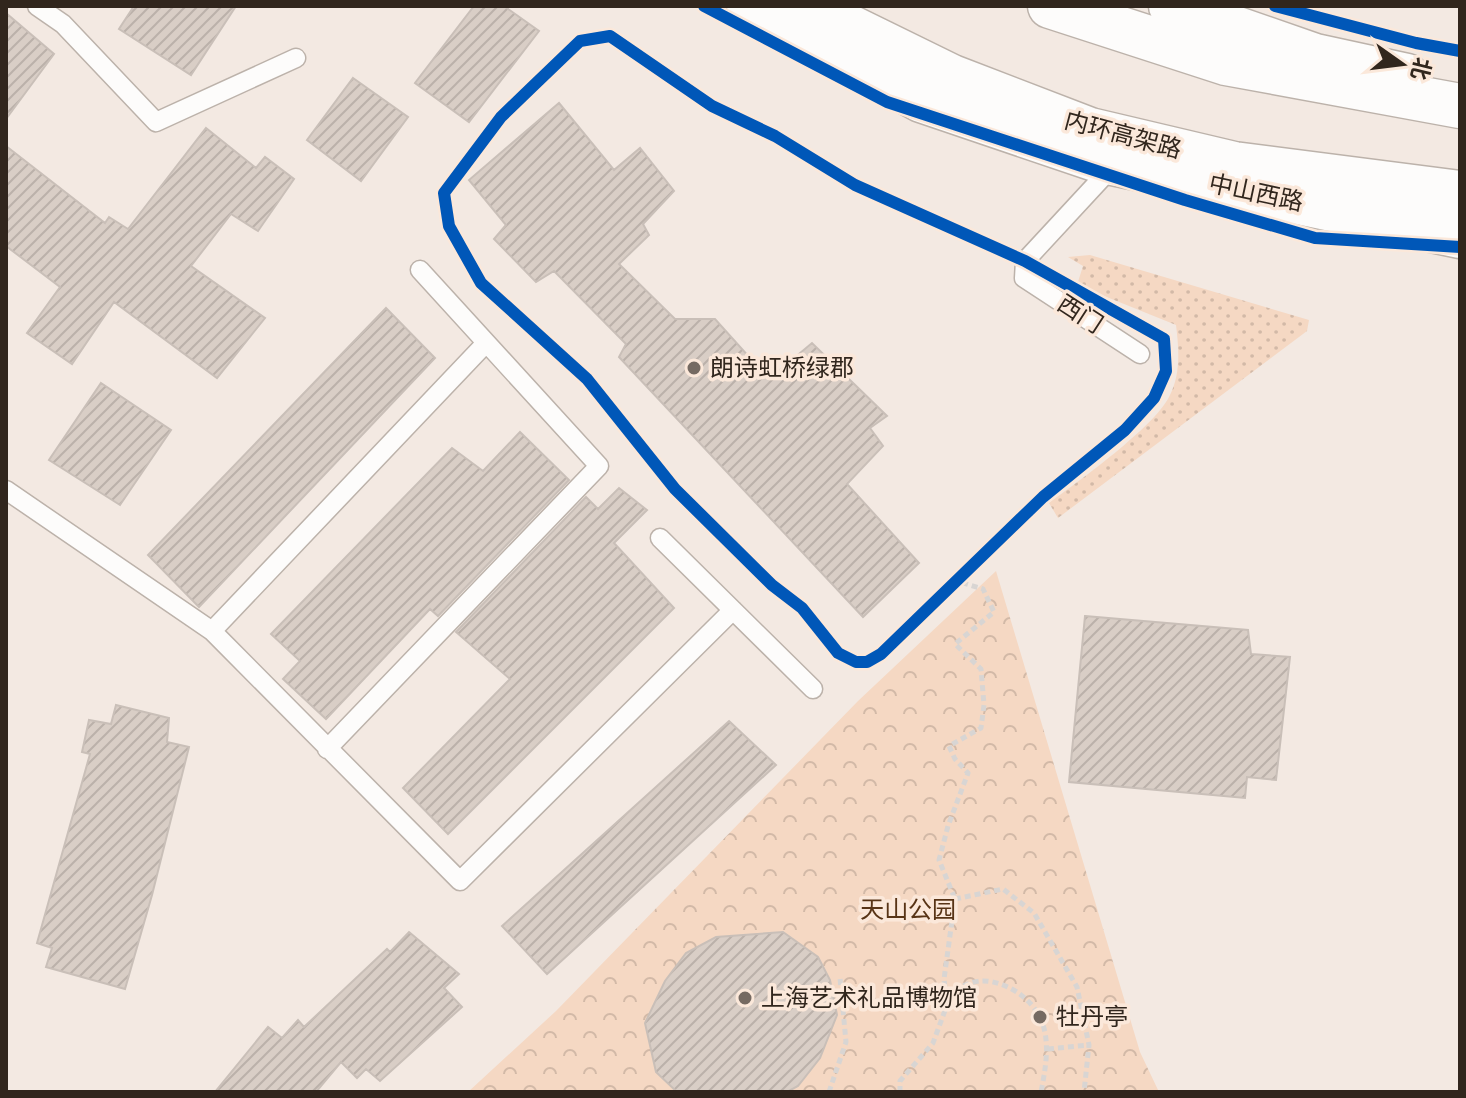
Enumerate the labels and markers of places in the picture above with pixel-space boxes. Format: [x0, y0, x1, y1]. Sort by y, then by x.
place label: 朗诗虹桥绿郡 [710, 354, 854, 382]
marker: 朗诗虹桥绿郡 [685, 359, 703, 377]
place label: 上海艺术礼品博物馆 [761, 984, 977, 1012]
marker: 上海艺术礼品博物馆 [736, 989, 754, 1007]
place label: 牡丹亭 [1056, 1003, 1128, 1031]
marker: 牡丹亭 [1031, 1008, 1049, 1026]

